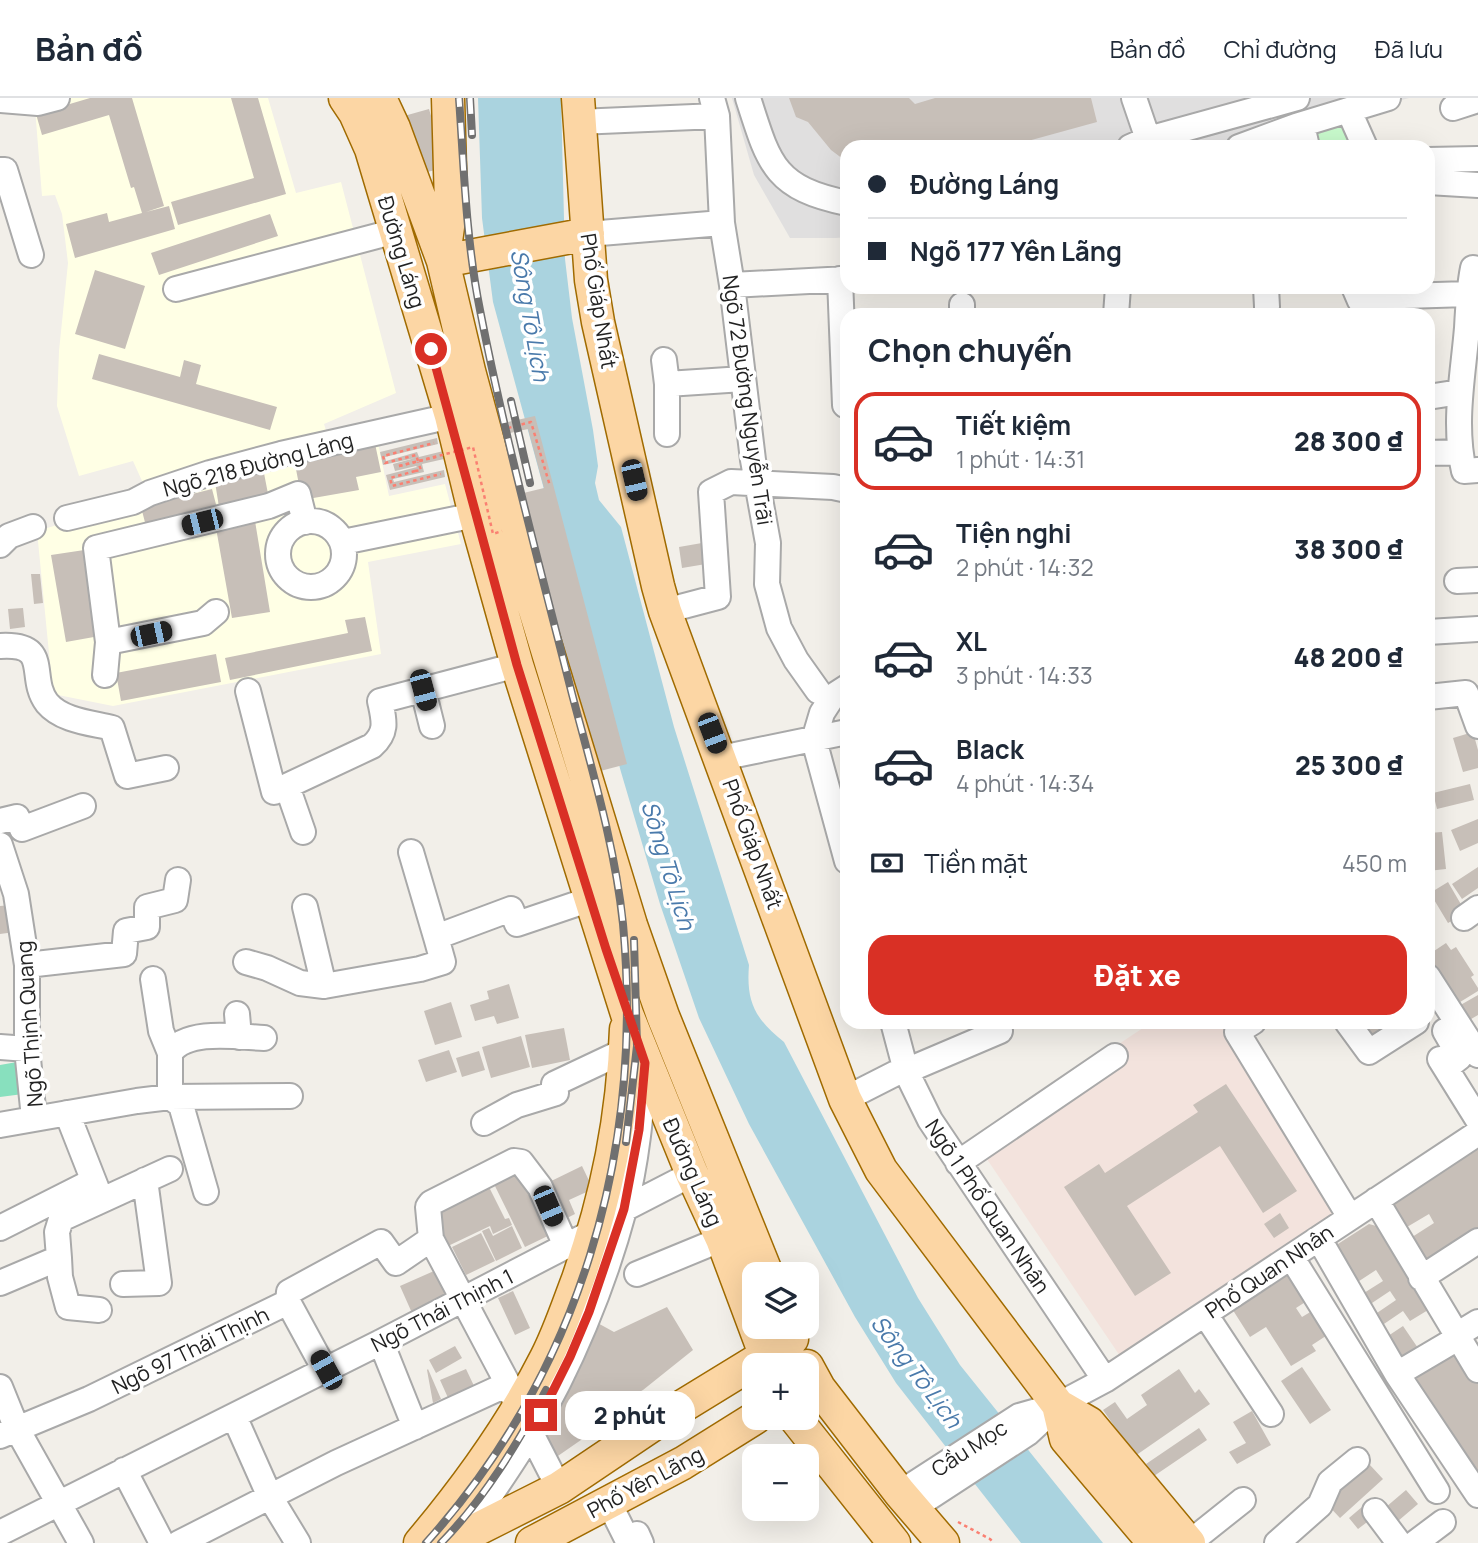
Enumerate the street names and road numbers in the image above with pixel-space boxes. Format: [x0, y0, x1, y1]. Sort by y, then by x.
street label: Đường Láng [372, 193, 432, 311]
street label: Phố Giáp Nhất [574, 231, 624, 371]
street label: Ngõ 72 Đường Nguyễn Trãi [717, 273, 779, 527]
street label: Ngõ 218 Đường Láng [160, 425, 356, 503]
street label: Phố Giáp Nhất [716, 775, 790, 913]
street label: Ngõ Thịnh Quang [9, 940, 49, 1108]
street label: Đường Láng [657, 1113, 729, 1231]
street label: Ngõ 1 Phố Quan Nhân [919, 1113, 1057, 1299]
street label: Phố Quan Nhân [1199, 1218, 1339, 1324]
street label: Ngõ Thái Thịnh 1 [366, 1262, 518, 1358]
street label: Ngõ 97 Thái Thịnh [107, 1300, 273, 1400]
street label: Cầu Mọc [926, 1413, 1012, 1483]
street label: Phố Yên Lãng [582, 1440, 708, 1524]

